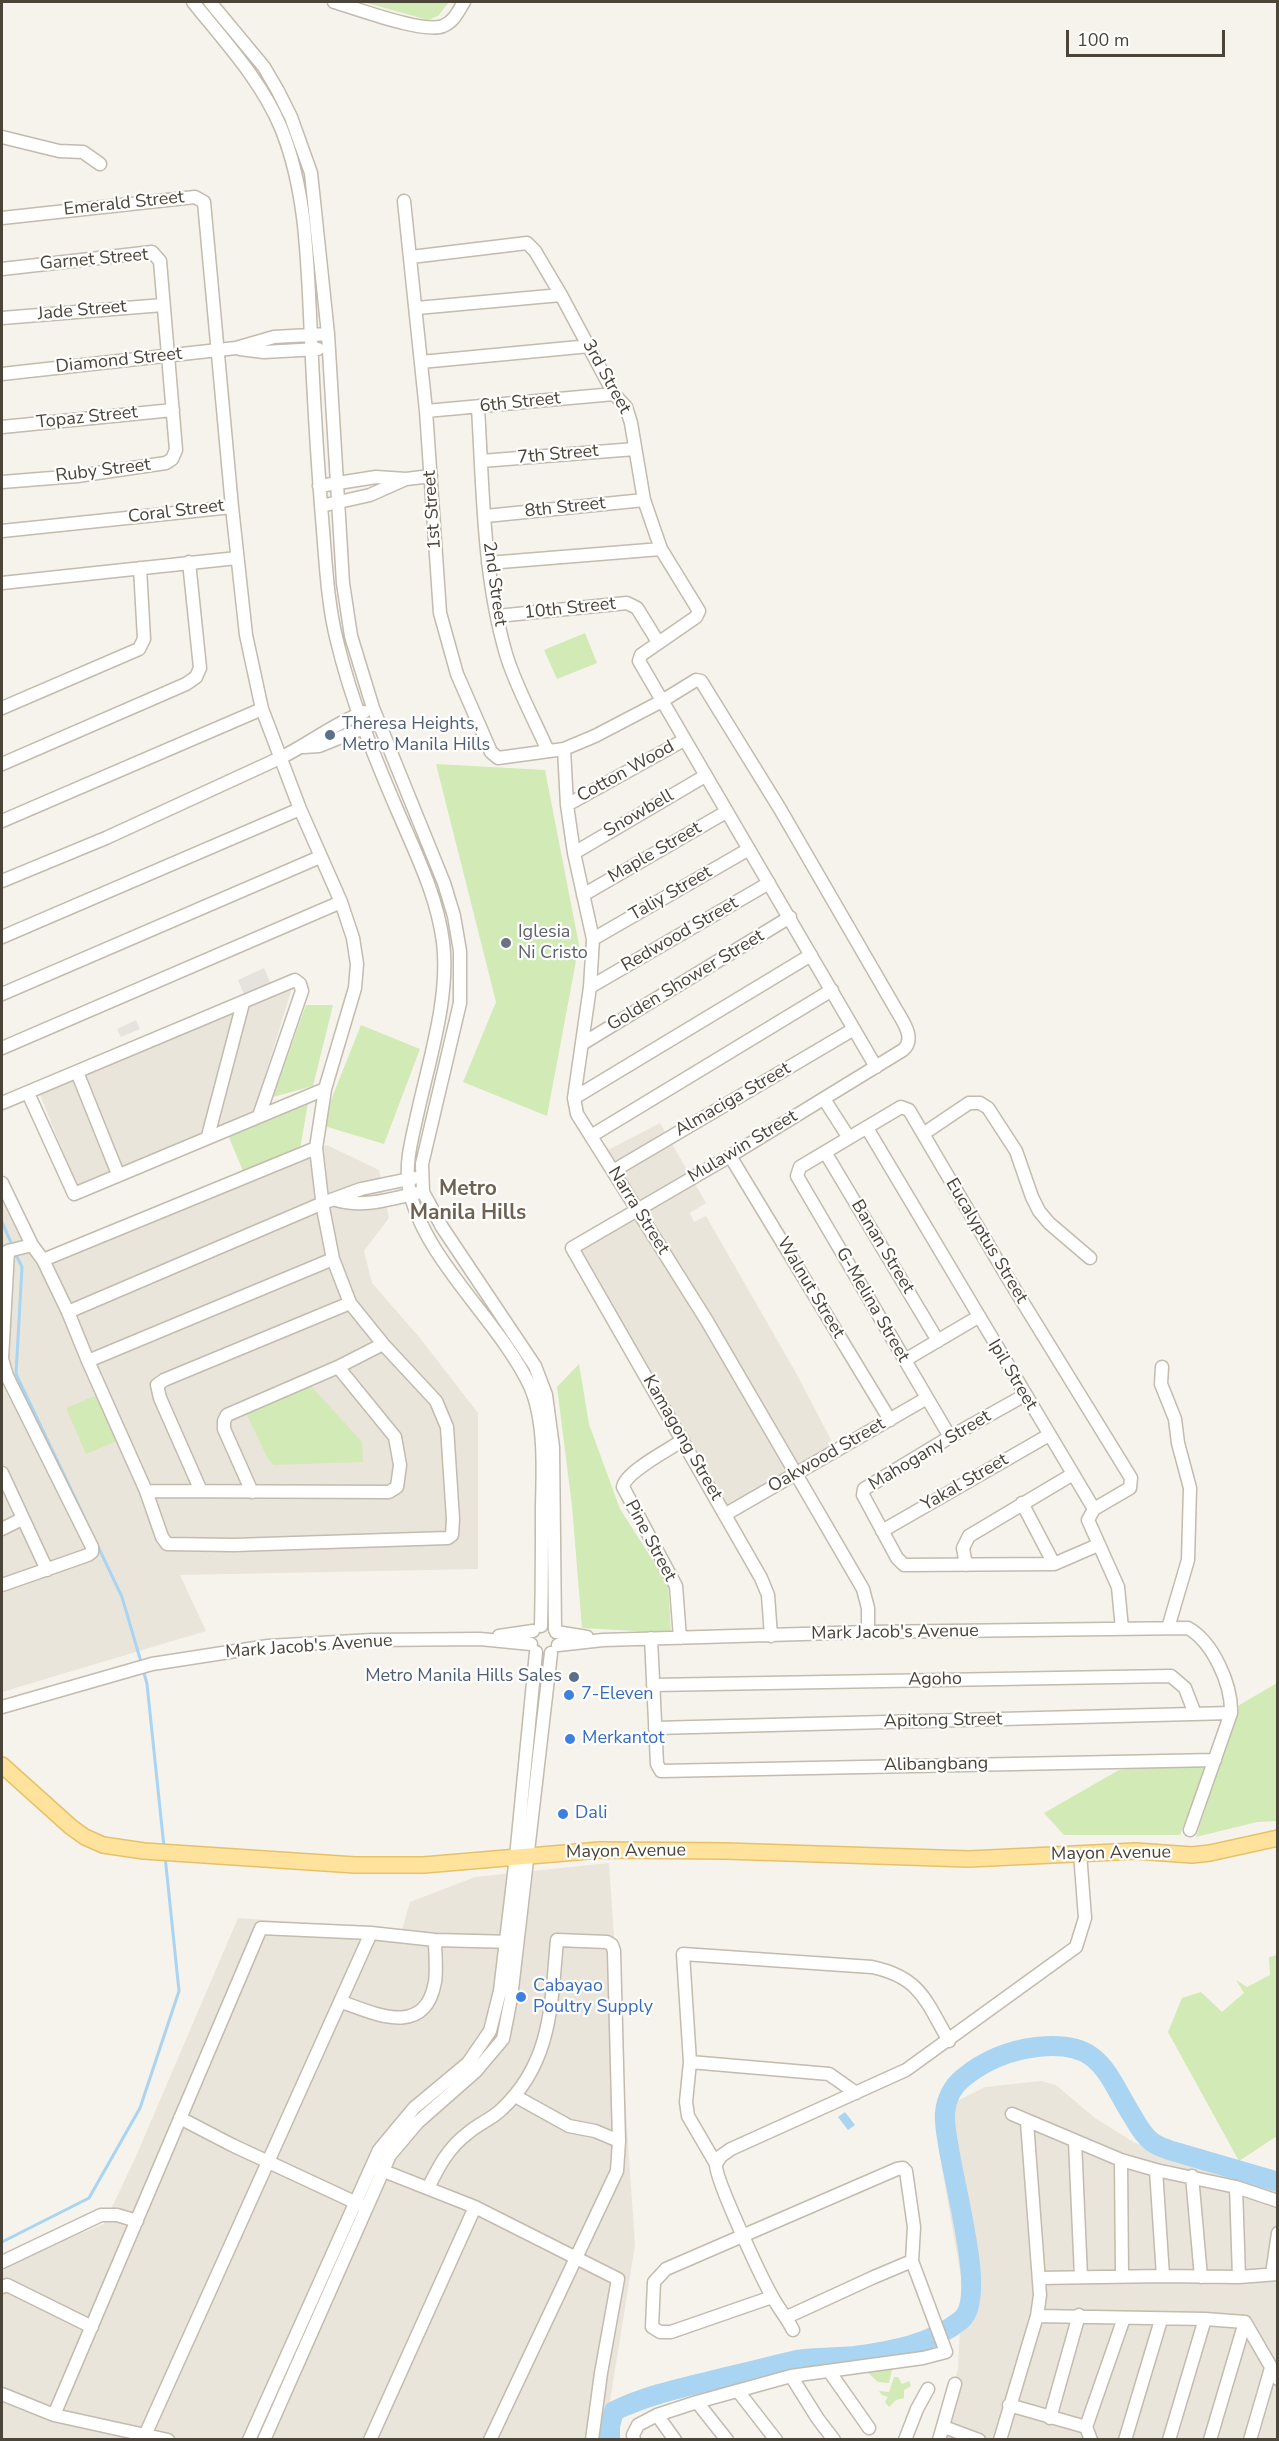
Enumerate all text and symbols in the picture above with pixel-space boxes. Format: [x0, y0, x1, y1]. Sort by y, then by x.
scale bar [1069, 18, 1228, 56]
text: 100 m [1077, 28, 1129, 52]
street label: Emerald Street [63, 187, 185, 221]
street label: Garnet Street [39, 244, 149, 276]
street label: Jade Street [37, 296, 127, 326]
street label: 3rd Street [577, 336, 635, 418]
street label: Diamond Street [55, 344, 183, 378]
street label: 6th Street [479, 388, 561, 418]
street label: Topaz Street [35, 402, 139, 434]
street label: 7th Street [517, 441, 599, 469]
street label: Ruby Street [54, 454, 152, 488]
street label: 1st Street [419, 470, 447, 550]
street label: 8th Street [524, 493, 606, 523]
street label: Coral Street [127, 495, 225, 529]
street label: 2nd Street [477, 540, 511, 628]
street label: 10th Street [523, 593, 617, 625]
place label: Theresa Heights, Metro Manila Hills [342, 714, 490, 756]
marker: Theresa Heights, Metro Manila Hills [323, 728, 337, 742]
street label: Cotton Wood [574, 736, 678, 808]
street label: Snowbell [600, 785, 678, 843]
street label: Maple Street [605, 818, 705, 888]
street label: Taliy Street [626, 862, 716, 926]
street label: Redwood Street [618, 893, 742, 977]
place label: Iglesia Ni Cristo [518, 922, 588, 964]
street label: Golden Shower Street [604, 926, 768, 1036]
marker: Iglesia Ni Cristo [499, 936, 513, 950]
street label: Almaciga Street [671, 1058, 795, 1142]
street label: Mulawin Street [684, 1106, 802, 1188]
street label: Narra Street [603, 1163, 673, 1259]
street label: Eucalyptus Street [940, 1175, 1032, 1307]
district label: Metro Manila Hills [410, 1177, 526, 1227]
street label: Banan Street [846, 1196, 918, 1298]
street label: Walnut Street [771, 1234, 849, 1342]
street label: G-Melina Street [830, 1244, 914, 1366]
street label: Ipil Street [983, 1336, 1041, 1414]
street label: Kamagong Street [637, 1372, 727, 1504]
street label: Mahogany Street [865, 1406, 995, 1496]
street label: Oakwood Street [765, 1414, 889, 1498]
street label: Yakal Street [918, 1450, 1012, 1516]
street label: Pine Street [620, 1497, 680, 1585]
street label: Mark Jacob's Avenue [811, 1621, 979, 1645]
street label: Mark Jacob's Avenue [225, 1630, 393, 1664]
place label: Metro Manila Hills Sales [365, 1666, 562, 1688]
street label: Agoho [908, 1669, 962, 1691]
marker: Metro Manila Hills Sales [567, 1670, 581, 1684]
place label: 7-Eleven [581, 1684, 654, 1706]
marker: 7-Eleven [562, 1688, 576, 1702]
street label: Apitong Street [884, 1709, 1002, 1733]
place label: Merkantot [582, 1728, 665, 1750]
marker: Merkantot [563, 1732, 577, 1746]
street label: Alibangbang [884, 1753, 988, 1777]
place label: Dali [575, 1803, 607, 1825]
marker: Dali [556, 1807, 570, 1821]
street label: Mayon Avenue [566, 1840, 686, 1864]
street label: Mayon Avenue [1051, 1842, 1171, 1866]
place label: Cabayao Poultry Supply [533, 1976, 653, 2018]
marker: Cabayao Poultry Supply [514, 1990, 528, 2004]

